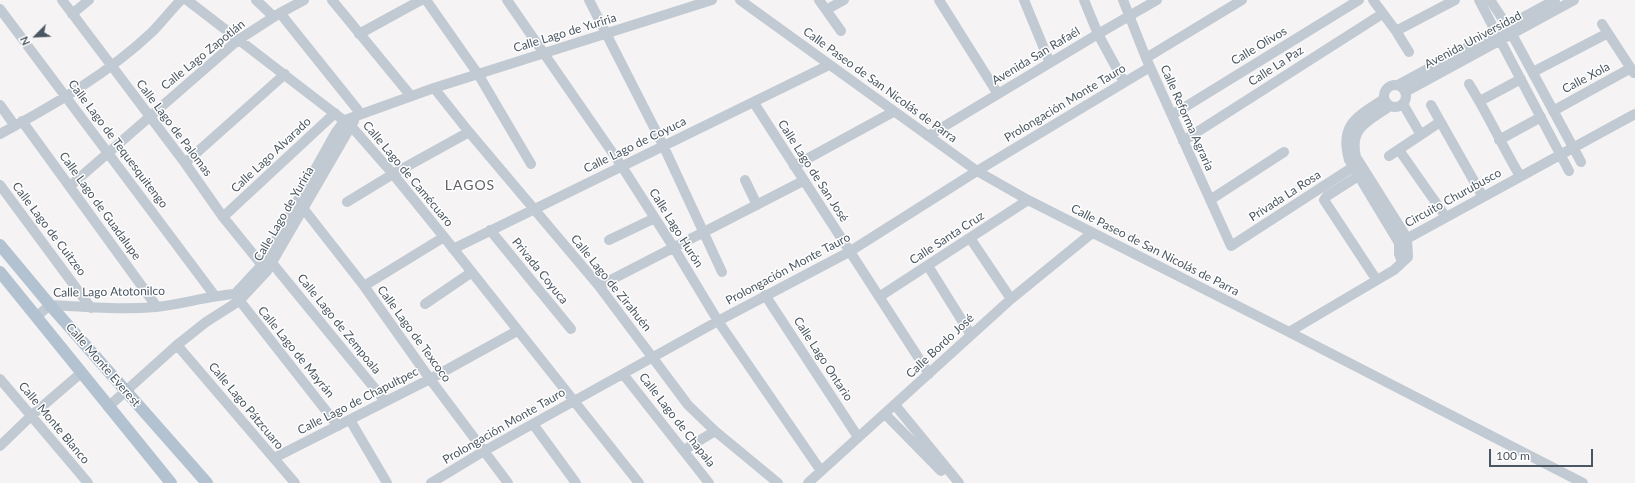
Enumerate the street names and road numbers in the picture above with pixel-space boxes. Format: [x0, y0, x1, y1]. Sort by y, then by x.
street label: Avenida Universidad [1422, 8, 1524, 72]
street label: Calle Lago de Yuriria [512, 10, 618, 56]
street label: Calle Lago Zapotlán [158, 17, 248, 93]
street label: Calle Paseo de San Nicolás de Parra [800, 24, 960, 146]
street label: Avenida San Rafaél [989, 24, 1083, 88]
street label: Calle Olivos [1229, 24, 1289, 68]
street label: Calle La Paz [1246, 43, 1306, 89]
street label: Calle Xola [1560, 59, 1612, 97]
street label: Prolongación Monte Tauro [1002, 61, 1128, 145]
street label: Calle Reforma Agraria [1157, 63, 1217, 173]
street label: Calle Lago de Tequesquitengo [65, 77, 171, 211]
street label: Calle Lago de Palomas [133, 77, 215, 179]
street label: Calle Lago Alvarado [228, 114, 314, 196]
street label: Calle Lago de Coyuca [581, 114, 689, 176]
street label: Calle Lago de San José [775, 117, 851, 225]
street label: Calle Lago de Camécuaro [360, 118, 456, 230]
street label: Calle Lago de Guadalupe [56, 149, 144, 263]
street label: Calle Lago de Yuriria [251, 164, 317, 264]
street label: Circuito Churubusco [1402, 166, 1504, 230]
street label: Privada La Rosa [1247, 168, 1323, 224]
street label: Calle Lago de Cuitzeo [9, 179, 89, 279]
street label: Calle Lago Hurón [646, 186, 706, 270]
street label: Calle Paseo de San Nicolás de Parra [1068, 201, 1242, 299]
street label: Calle Santa Cruz [907, 209, 987, 267]
street label: Prolongación Monte Tauro [723, 230, 853, 308]
street label: Calle Lago de Zirahuén [568, 232, 654, 334]
street label: Privada Coyuca [509, 235, 571, 307]
street label: Calle Lago de Zempoala [294, 271, 384, 377]
street label: Calle Lago de Texcoco [374, 283, 454, 385]
street label: Calle Lago Atotonilco [53, 284, 165, 300]
street label: Calle Lago de Mayrán [255, 303, 337, 401]
street label: Calle Bordo José [903, 311, 977, 381]
street label: Calle Lago Ontario [790, 314, 856, 404]
street label: Calle Monte Everest [63, 320, 143, 410]
street label: Calle Lago Pátzcuaro [205, 360, 287, 452]
street label: Calle Lago de Chapultpec [295, 364, 421, 438]
street label: Calle Lago de Chapala [636, 370, 718, 470]
street label: Calle Monte Blanco [15, 379, 93, 467]
street label: Prolongación Monte Tauro [440, 385, 568, 467]

